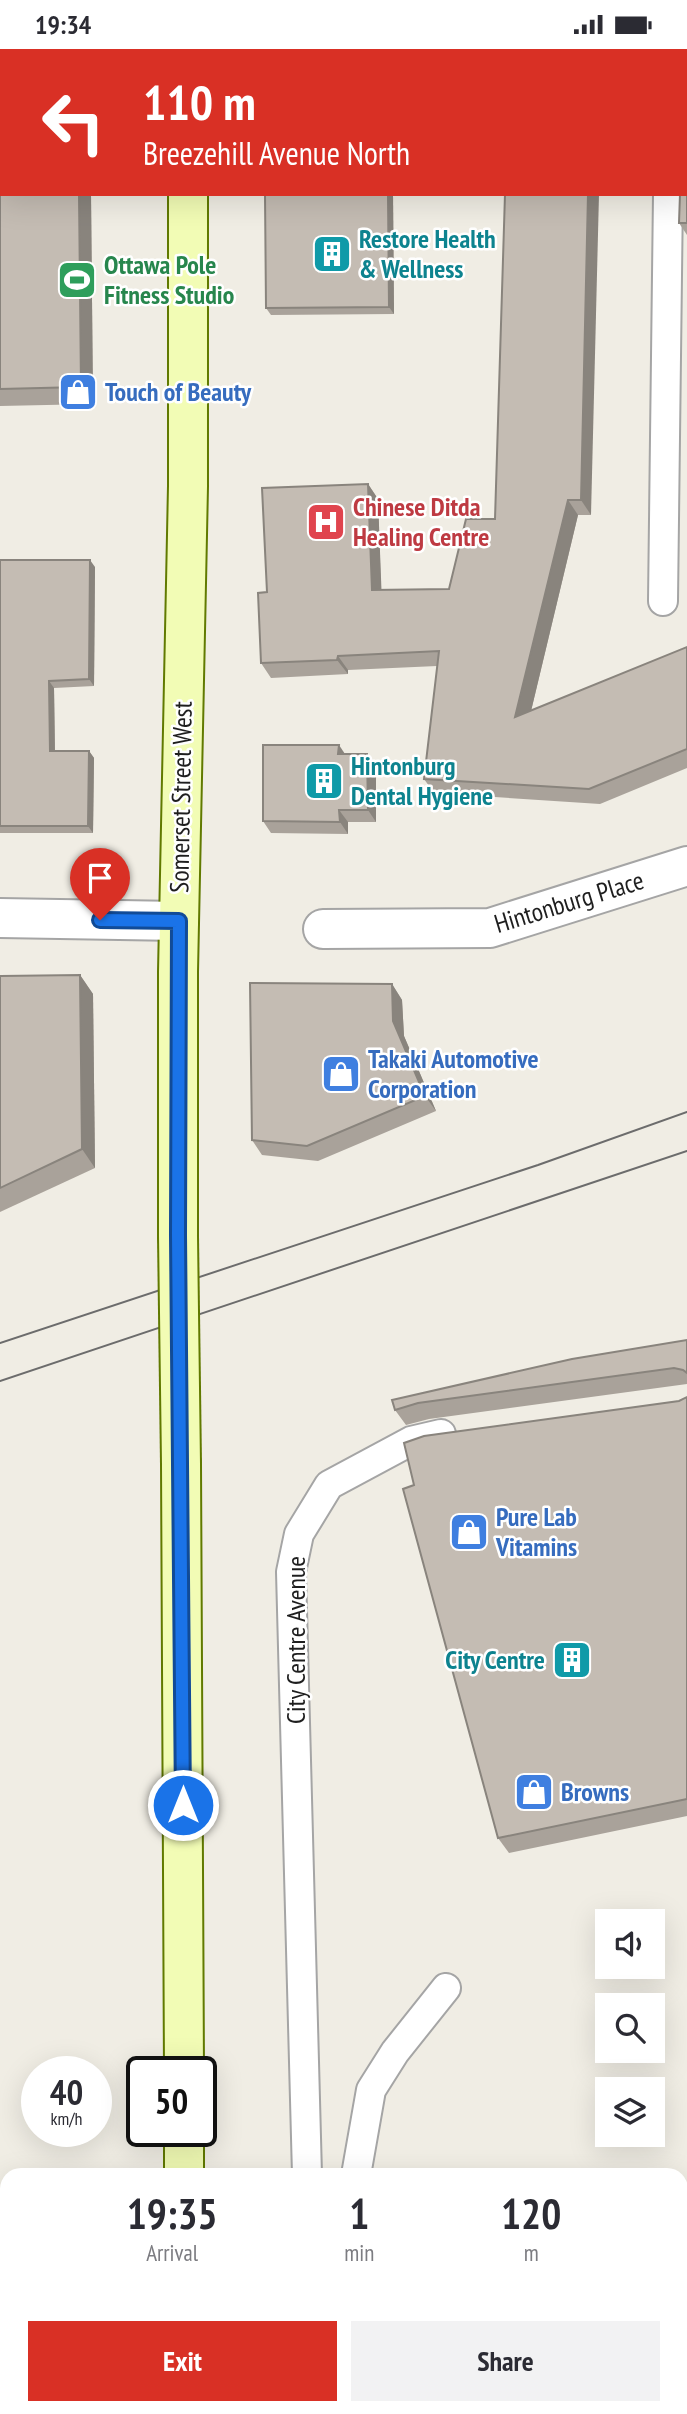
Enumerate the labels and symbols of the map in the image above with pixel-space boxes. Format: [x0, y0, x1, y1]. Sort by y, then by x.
place label: Restore Health & Wellness [359, 222, 496, 285]
building icon: Restore Health & Wellness [311, 233, 353, 275]
place label: Ottawa Pole Fitness Studio [104, 248, 234, 311]
sports icon: Ottawa Pole Fitness Studio [56, 259, 98, 301]
shop icon: Touch of Beauty [57, 371, 99, 413]
place label: Touch of Beauty [105, 375, 252, 408]
place label: Chinese Ditda Healing Centre [353, 490, 489, 553]
hospital icon: Chinese Ditda Healing Centre [305, 501, 347, 543]
street label: Somerset Street West [162, 701, 199, 893]
place label: Hintonburg Dental Hygiene [351, 749, 493, 812]
building icon: Hintonburg Dental Hygiene [303, 760, 345, 802]
pin [70, 848, 130, 920]
street label: Hintonburg Place [490, 863, 648, 940]
place label: Takaki Automotive Corporation [368, 1042, 539, 1105]
shop icon: Takaki Automotive Corporation [320, 1053, 362, 1095]
place label: Pure Lab Vitamins [495, 1500, 577, 1563]
shop icon: Pure Lab Vitamins [448, 1511, 490, 1553]
street label: City Centre Avenue [279, 1556, 312, 1724]
building icon: City Centre [551, 1639, 593, 1681]
place label: City Centre [445, 1643, 545, 1676]
position arrow [146, 1768, 220, 1842]
shop icon: Browns [513, 1771, 555, 1813]
place label: Browns [561, 1775, 629, 1808]
speed limit sign: 50 [126, 2056, 217, 2147]

